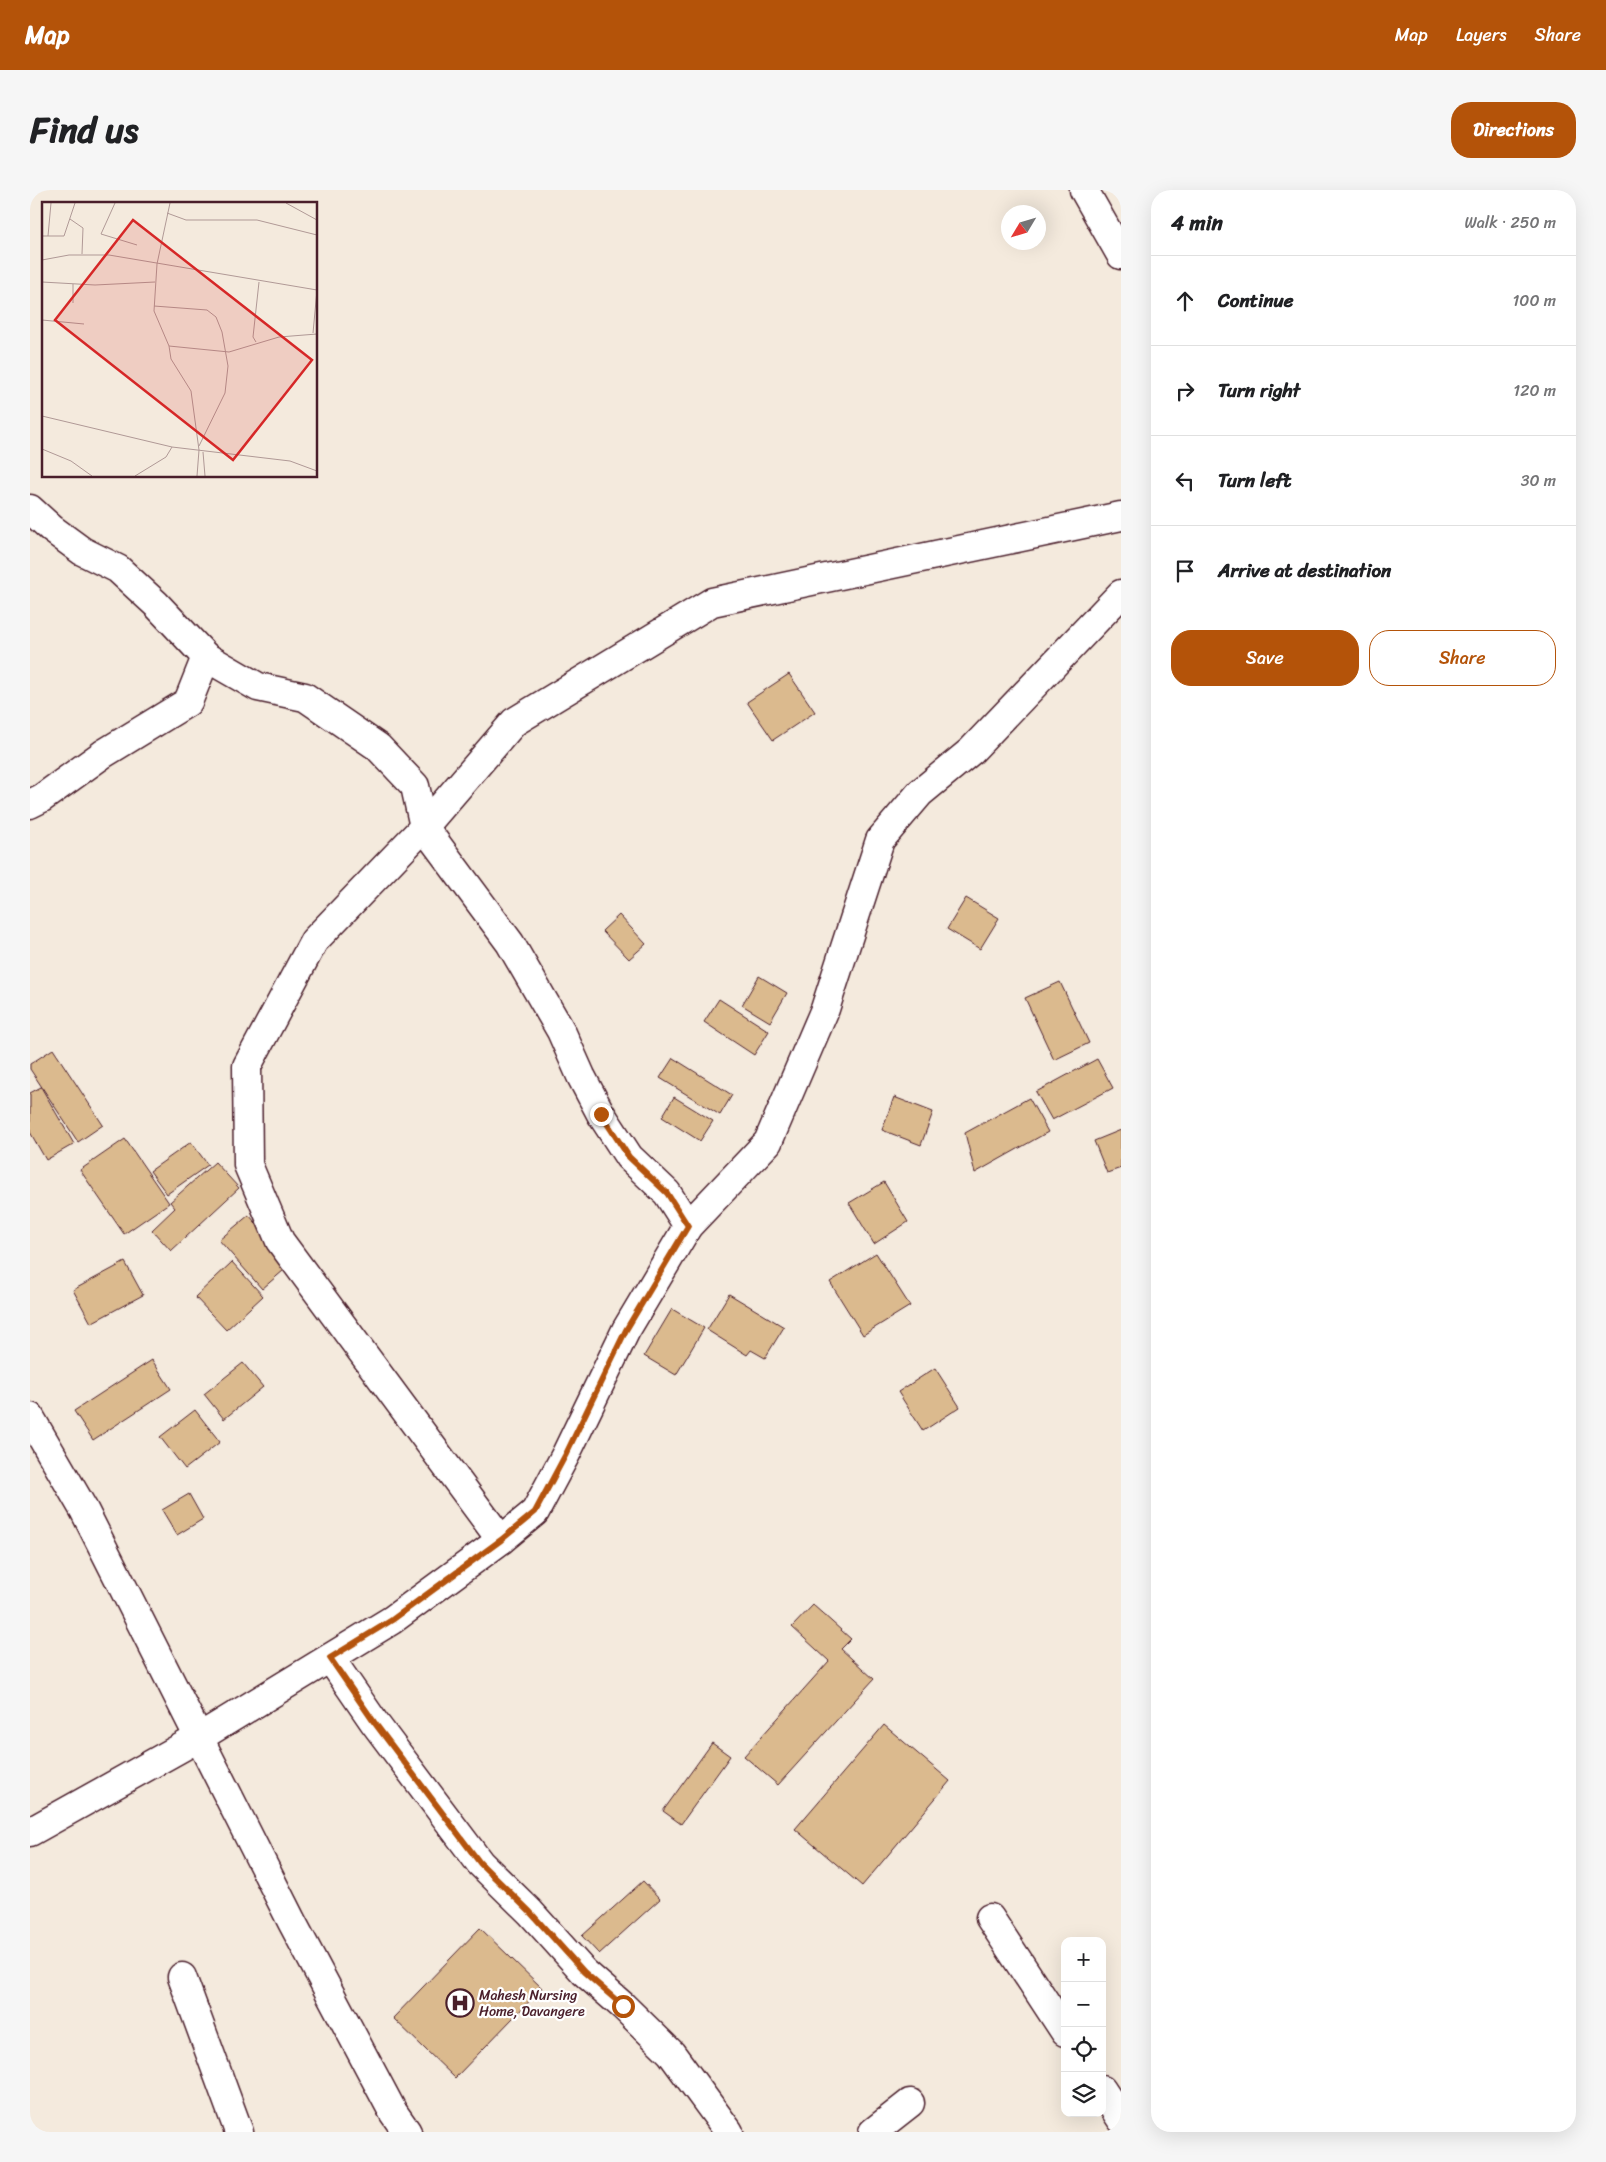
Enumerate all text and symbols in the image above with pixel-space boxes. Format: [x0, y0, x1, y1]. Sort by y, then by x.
text: Map [25, 14, 69, 56]
text: Map [1395, 19, 1428, 51]
text: Layers [1456, 19, 1507, 51]
text: Share [1535, 19, 1581, 51]
text: Find us [30, 99, 138, 161]
button: Directions [1451, 102, 1576, 158]
inset map [42, 202, 318, 478]
text: 4 min [1171, 204, 1223, 242]
north arrow [1001, 205, 1046, 250]
text: Walk · 250 m [1464, 208, 1556, 237]
text: Continue [1218, 284, 1294, 317]
text: 100 m [1512, 286, 1556, 315]
icon: ahead [1171, 287, 1199, 315]
text: Turn right [1218, 374, 1300, 407]
text: 120 m [1513, 376, 1556, 405]
icon: right [1171, 377, 1199, 405]
text: Turn left [1218, 464, 1291, 497]
text: 30 m [1521, 466, 1556, 495]
icon: left [1171, 467, 1199, 495]
text: Arrive at destination [1218, 554, 1391, 587]
icon: arrive [1171, 557, 1199, 585]
button: Save [1171, 630, 1359, 686]
button: Share [1369, 630, 1556, 686]
route end [590, 1103, 613, 1126]
map controls [1061, 1937, 1106, 2117]
button: + [1061, 1937, 1106, 1982]
button: − [1061, 1982, 1106, 2027]
place label: Mahesh Nursing Home, Davangere [479, 1983, 585, 2024]
hospital icon: Mahesh Nursing Home, Davangere [445, 1988, 475, 2018]
route start [612, 1995, 635, 2018]
button: locate [1061, 2027, 1106, 2072]
button: layers [1061, 2072, 1106, 2117]

